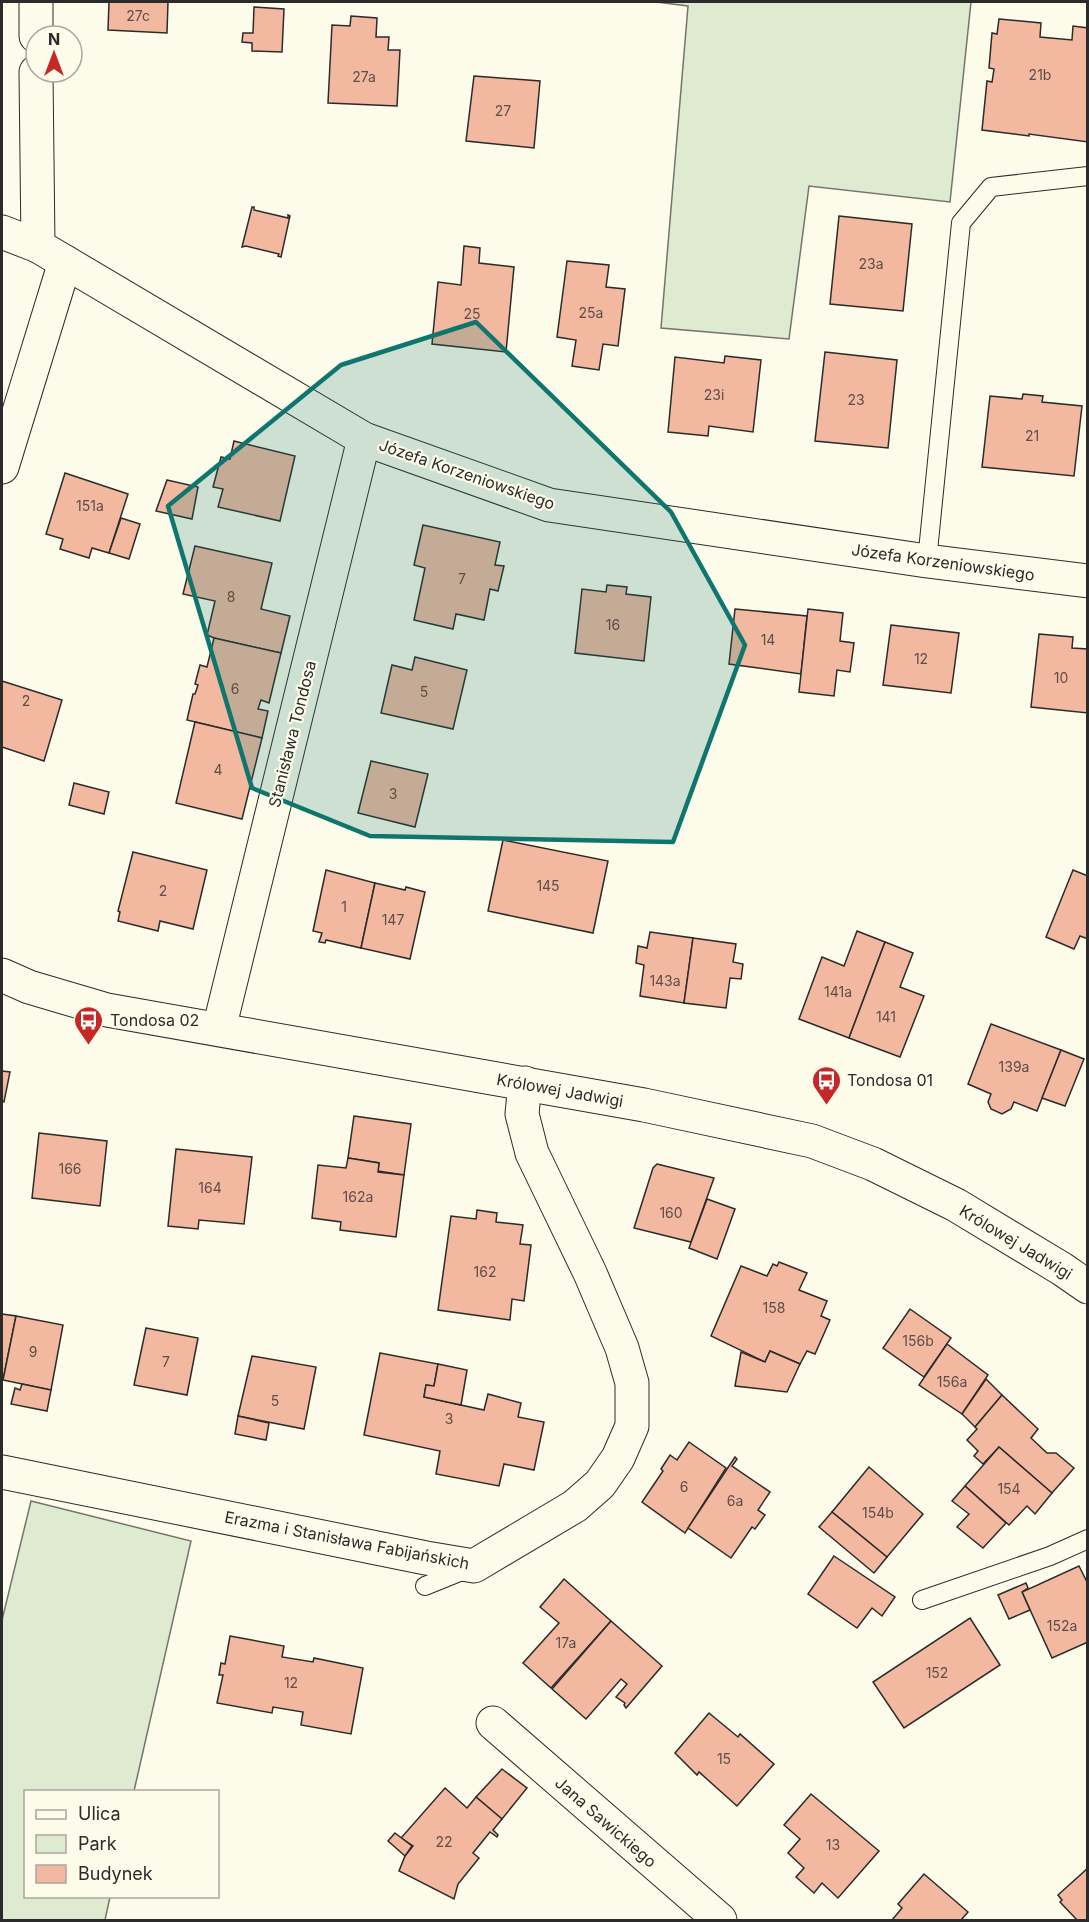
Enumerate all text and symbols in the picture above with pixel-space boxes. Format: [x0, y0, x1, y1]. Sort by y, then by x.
house number: 27c [126, 7, 150, 24]
north arrow [24, 24, 84, 84]
text: N [48, 29, 60, 49]
house number: 21b [1029, 66, 1051, 83]
house number: 27a [352, 68, 376, 85]
house number: 27 [495, 102, 511, 119]
house number: 23a [858, 255, 884, 272]
house number: 25a [579, 304, 603, 321]
house number: 25 [463, 305, 481, 322]
house number: 23i [704, 386, 724, 403]
house number: 23 [847, 391, 865, 408]
house number: 21 [1025, 427, 1039, 444]
street label: Józefa Korzeniowskiego [376, 434, 558, 514]
house number: 151a [76, 497, 104, 514]
street label: Józefa Korzeniowskiego [850, 539, 1036, 585]
house number: 7 [458, 570, 466, 587]
house number: 8 [227, 588, 235, 605]
house number: 16 [606, 616, 620, 633]
house number: 14 [761, 631, 775, 648]
house number: 12 [914, 650, 928, 667]
street label: Stanisława Tondosa [264, 658, 320, 810]
house number: 10 [1054, 669, 1068, 686]
house number: 6 [231, 680, 239, 697]
house number: 5 [420, 683, 428, 700]
house number: 2 [22, 692, 30, 709]
house number: 4 [213, 761, 223, 778]
house number: 3 [389, 785, 397, 802]
house number: 145 [536, 877, 560, 894]
house number: 2 [159, 882, 167, 899]
house number: 1 [341, 898, 347, 915]
house number: 147 [382, 911, 404, 928]
house number: 143a [649, 972, 681, 989]
house number: 141a [824, 983, 852, 1000]
bus stop icon: Tondosa 02 [73, 1004, 105, 1046]
house number: 141 [876, 1008, 896, 1025]
place label: Tondosa 02 [110, 1010, 199, 1030]
house number: 139a [999, 1058, 1029, 1075]
bus stop icon: Tondosa 01 [810, 1064, 842, 1106]
street label: Królowej Jadwigi [495, 1069, 625, 1111]
place label: Tondosa 01 [847, 1070, 933, 1090]
house number: 166 [58, 1160, 82, 1177]
house number: 164 [198, 1179, 222, 1196]
house number: 162a [343, 1188, 373, 1205]
street label: Królowej Jadwigi [956, 1200, 1076, 1284]
house number: 160 [659, 1204, 683, 1221]
house number: 162 [474, 1263, 496, 1280]
house number: 158 [763, 1299, 785, 1316]
house number: 156b [902, 1332, 934, 1349]
house number: 9 [29, 1343, 37, 1360]
house number: 7 [162, 1353, 170, 1370]
house number: 156a [937, 1373, 967, 1390]
house number: 5 [271, 1392, 279, 1409]
house number: 3 [445, 1410, 453, 1427]
house number: 6 [680, 1478, 688, 1495]
house number: 154 [997, 1480, 1021, 1497]
house number: 6a [727, 1492, 743, 1509]
house number: 154b [862, 1504, 894, 1521]
street label: Erazma i Stanisława Fabijańskich [223, 1506, 471, 1574]
house number: 152a [1047, 1617, 1077, 1634]
house number: 17a [556, 1634, 576, 1651]
house number: 152 [926, 1664, 948, 1681]
house number: 12 [284, 1674, 298, 1691]
house number: 15 [717, 1750, 731, 1767]
street label: Jana Sawickiego [551, 1773, 661, 1871]
legend [24, 1790, 219, 1898]
text: Ulica [78, 1803, 121, 1824]
text: Park [78, 1833, 117, 1854]
house number: 22 [435, 1833, 453, 1850]
house number: 13 [826, 1836, 840, 1853]
text: Budynek [78, 1863, 153, 1884]

